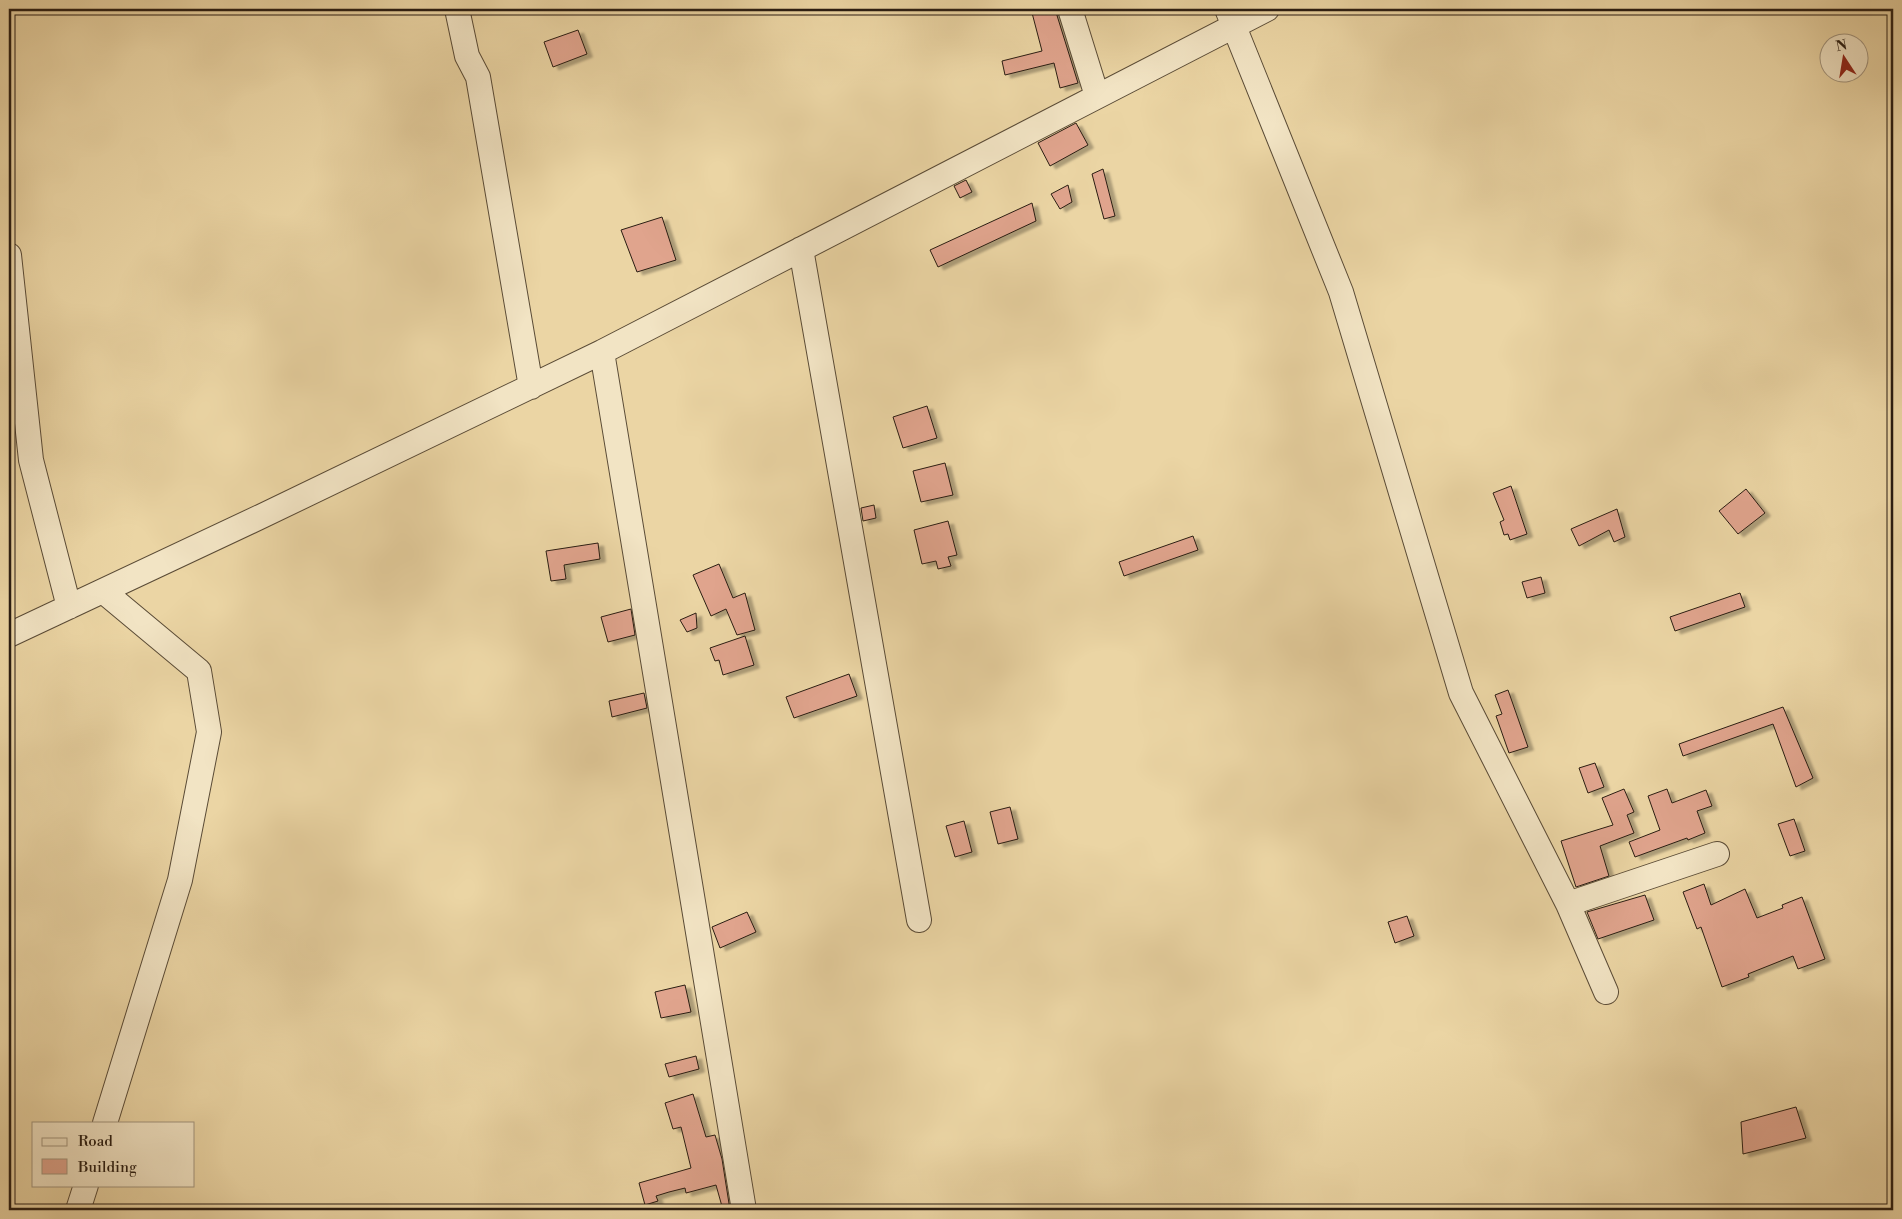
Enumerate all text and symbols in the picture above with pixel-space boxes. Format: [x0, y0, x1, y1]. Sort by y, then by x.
north arrow [1820, 32, 1870, 82]
text: N [1834, 36, 1849, 56]
legend [32, 1122, 195, 1186]
text: Road [78, 1132, 113, 1151]
text: Building [77, 1158, 137, 1177]

